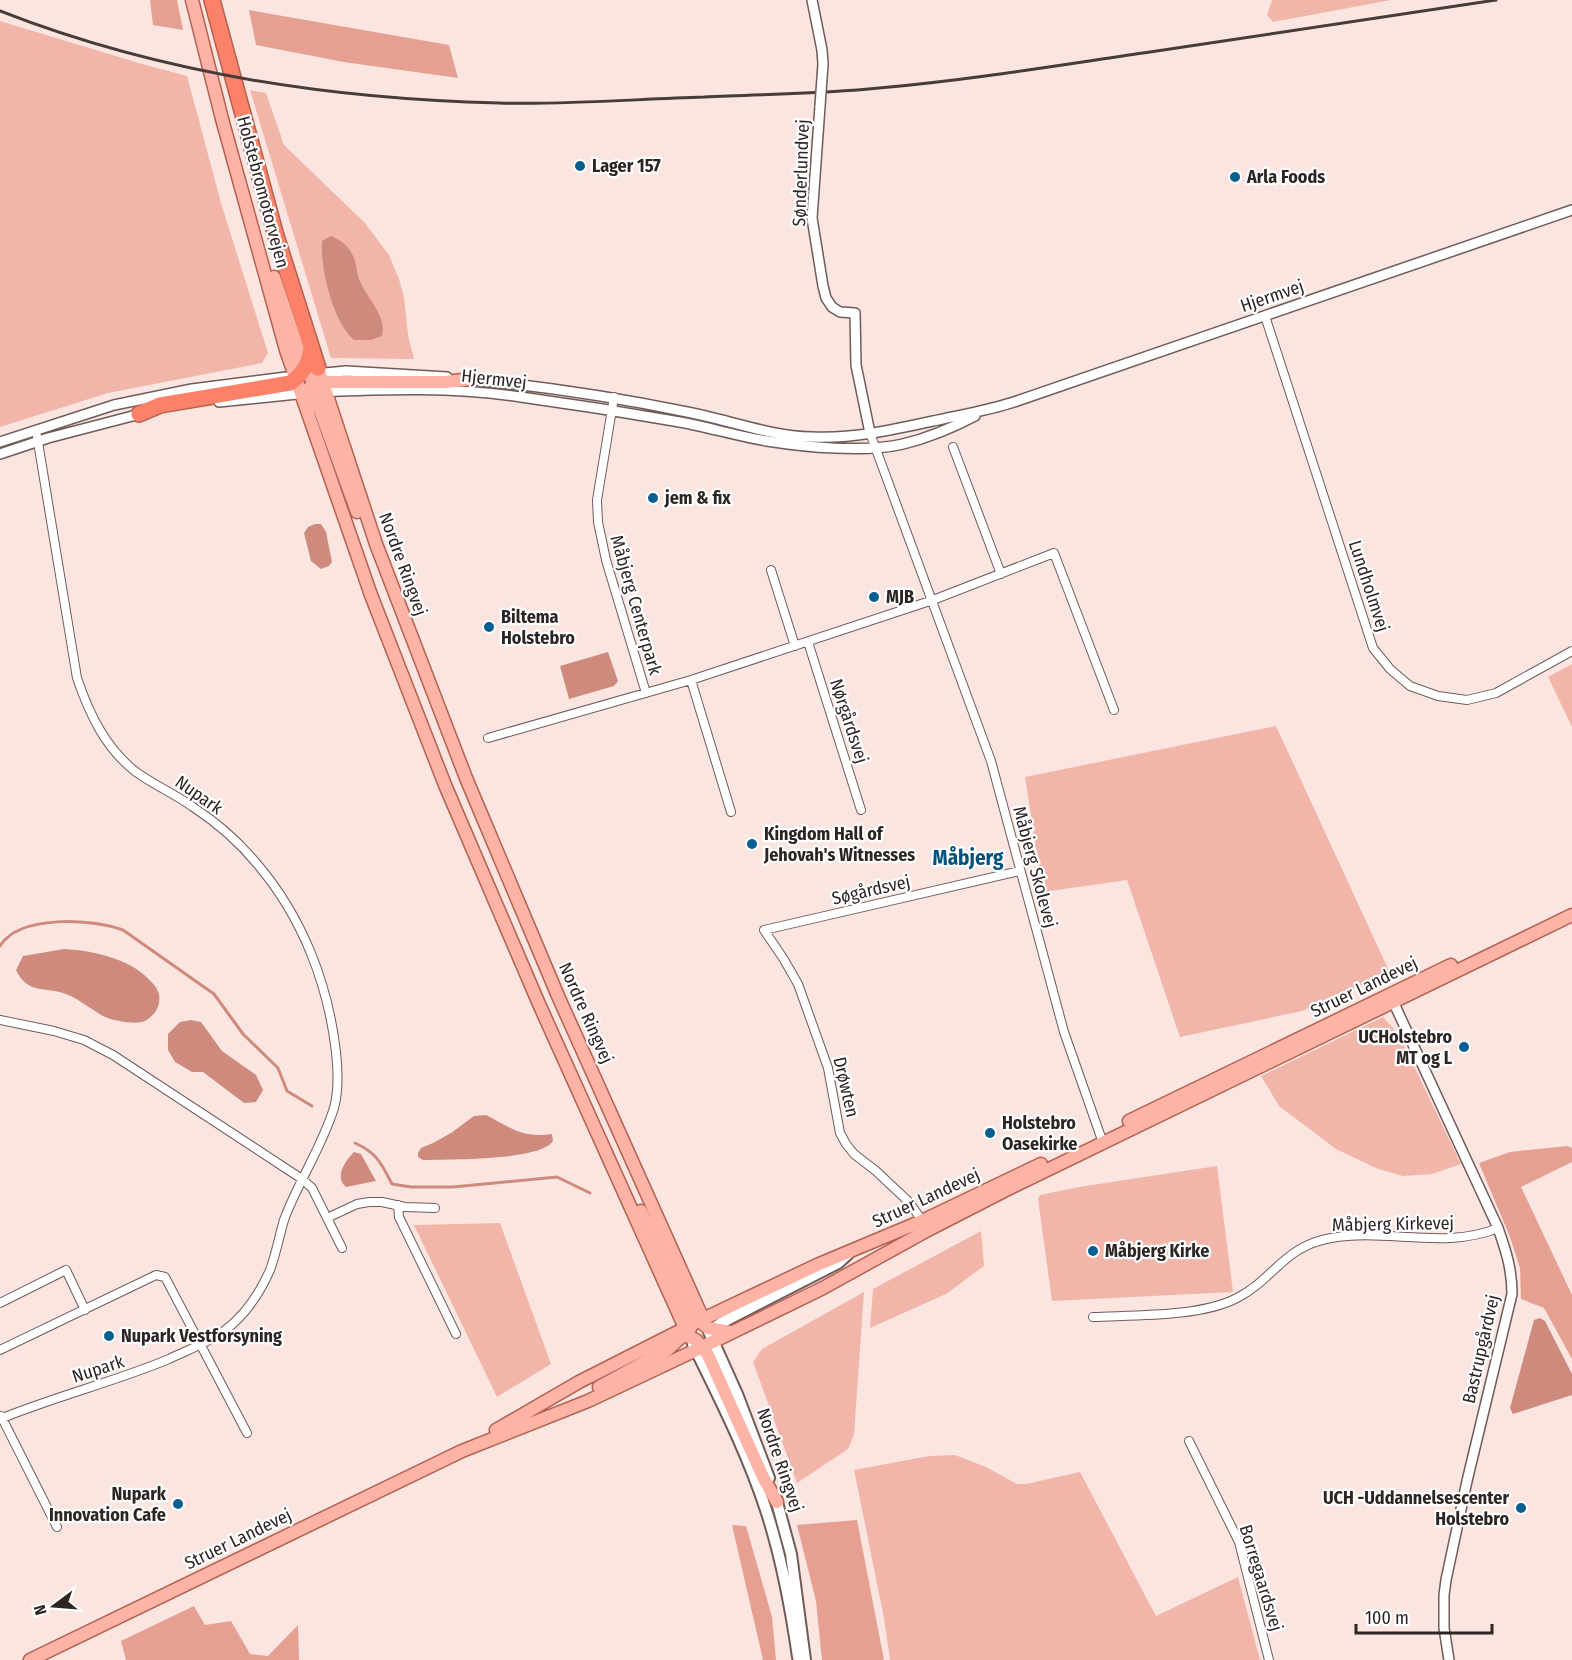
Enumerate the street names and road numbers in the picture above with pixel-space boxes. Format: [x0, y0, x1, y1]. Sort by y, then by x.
street label: Holstebromotorvejen [232, 114, 294, 270]
street label: Sønderlundvej [788, 119, 814, 227]
street label: Hjermvej [1237, 275, 1307, 317]
street label: Hjermvej [460, 365, 528, 393]
street label: Nordre Ringvej [374, 509, 432, 619]
street label: Måbjerg Centerpark [606, 533, 667, 678]
street label: Lundholmvej [1344, 537, 1394, 635]
street label: Nørgårdsvej [825, 676, 873, 766]
street label: Nupark [171, 771, 228, 820]
street label: Måbjerg Skolevej [1008, 804, 1062, 930]
street label: Søgårdsvej [830, 870, 912, 910]
street label: Struer Landevej [1307, 952, 1421, 1022]
street label: Nordre Ringvej [554, 959, 618, 1067]
street label: Drøwten [828, 1055, 864, 1119]
street label: Struer Landevej [869, 1164, 983, 1232]
street label: Måbjerg Kirkevej [1332, 1212, 1454, 1236]
street label: Bastrupgårdvej [1458, 1292, 1504, 1406]
street label: Nupark [69, 1350, 127, 1388]
street label: Nordre Ringvej [752, 1405, 808, 1515]
street label: Struer Landevej [181, 1504, 295, 1574]
street label: Borregaardsvej [1234, 1522, 1288, 1634]

